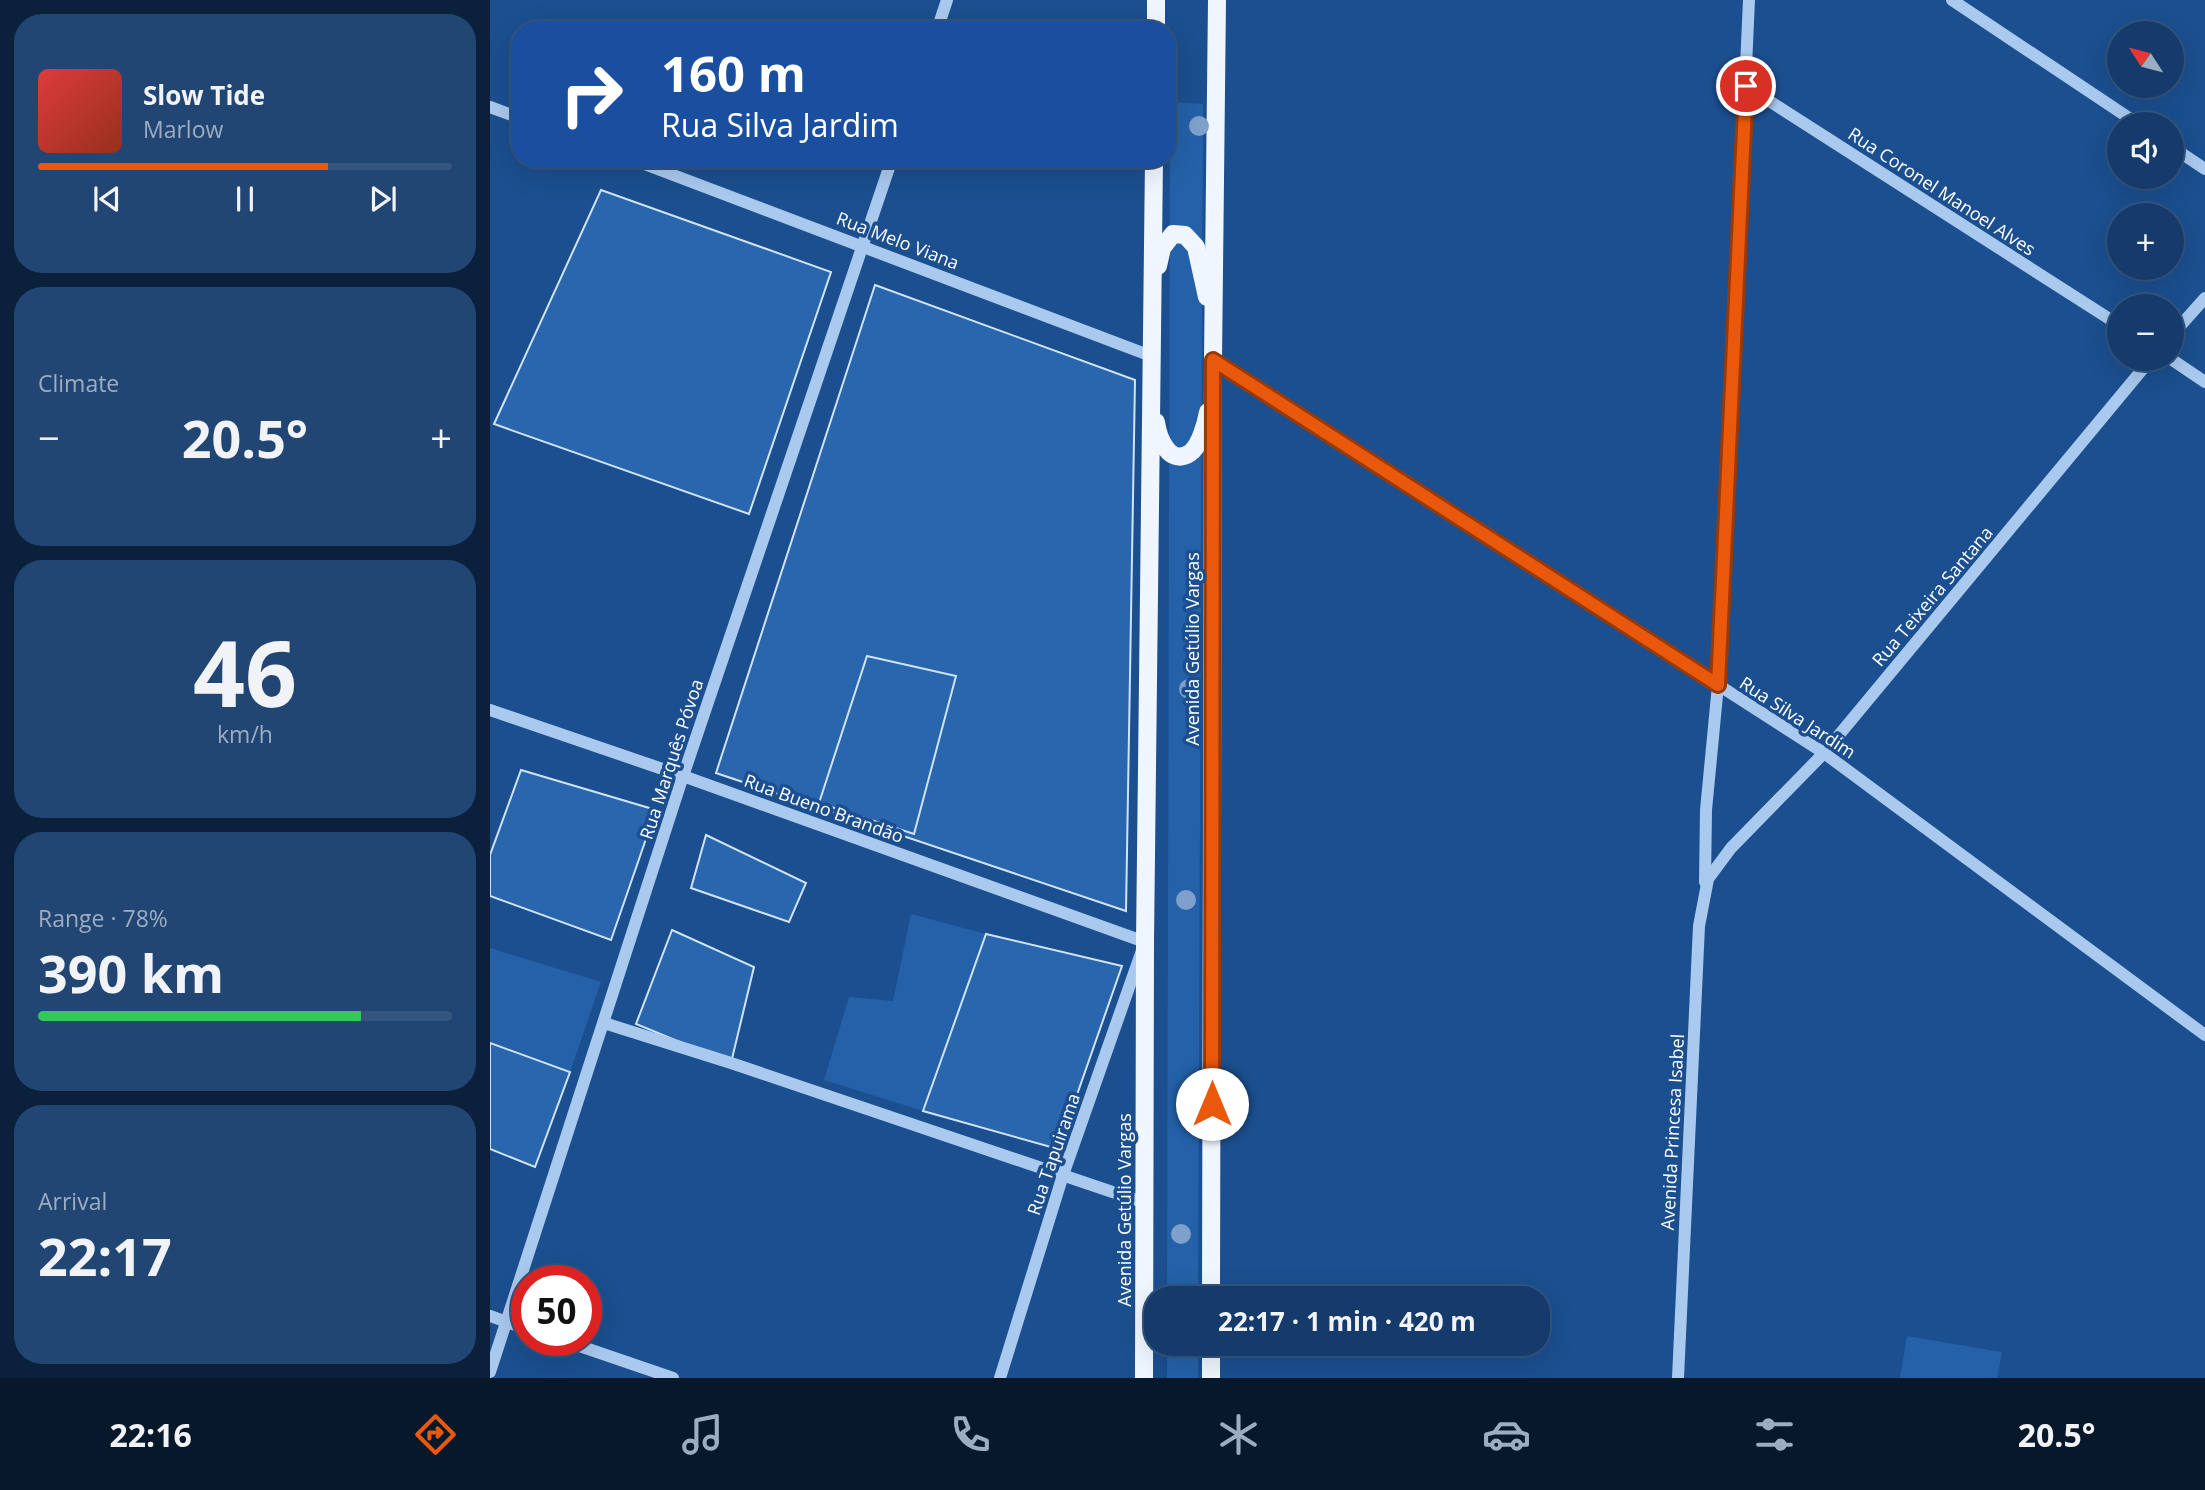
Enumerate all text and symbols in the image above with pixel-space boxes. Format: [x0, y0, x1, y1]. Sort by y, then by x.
north arrow [2107, 21, 2184, 98]
map controls [2107, 21, 2184, 371]
text: 160 m [661, 40, 806, 106]
icon: right [546, 49, 637, 140]
pin [1716, 56, 1776, 116]
icon: arrive [1727, 67, 1765, 105]
text: Slow Tide [143, 77, 265, 113]
text: Rua Silva Jardim [661, 103, 899, 146]
button: sound [2107, 112, 2184, 189]
text: Marlow [143, 113, 223, 145]
street label: Rua Coronel Manoel Alves [1844, 121, 2040, 261]
icon: previous [88, 180, 126, 218]
icon: pause [226, 180, 264, 218]
icon: next [364, 180, 402, 218]
button: + [2107, 203, 2184, 280]
street label: Rua Melo Viana [833, 206, 963, 274]
button: − [2107, 294, 2184, 371]
text: Climate [38, 367, 119, 399]
text: 20.5° [182, 402, 308, 473]
text: − [38, 411, 60, 463]
text: + [430, 411, 452, 463]
street label: Rua Teixeira Santana [1866, 521, 1998, 671]
street label: Avenida Getúlio Vargas [1180, 552, 1204, 746]
text: 46 [193, 610, 297, 734]
street label: Rua Silva Jardim [1735, 670, 1861, 764]
street label: Rua Marquês Póvoa [634, 676, 708, 842]
text: km/h [217, 718, 273, 750]
street label: Rua Bueno Brandão [741, 768, 907, 848]
text: Range · 78% [38, 902, 168, 934]
text: 390 km [38, 937, 224, 1008]
street label: Avenida Princesa Isabel [1655, 1033, 1689, 1231]
position arrow [1175, 1067, 1249, 1141]
street label: Rua Tapuirama [1021, 1090, 1085, 1218]
street label: Avenida Getúlio Vargas [1112, 1113, 1136, 1307]
text: Arrival [38, 1185, 107, 1217]
text: 22:17 [38, 1220, 172, 1291]
speed limit sign: 50 [511, 1265, 602, 1356]
text: 22:17 · 1 min · 420 m [1218, 1303, 1476, 1339]
icon: directions [411, 1410, 460, 1459]
icon: music [678, 1410, 727, 1459]
icon: phone [946, 1410, 995, 1459]
icon: climate [1214, 1410, 1263, 1459]
icon: car [1482, 1410, 1531, 1459]
icon: filters [1750, 1410, 1799, 1459]
text: 22:16 [109, 1413, 192, 1456]
text: 20.5° [2018, 1413, 2095, 1456]

